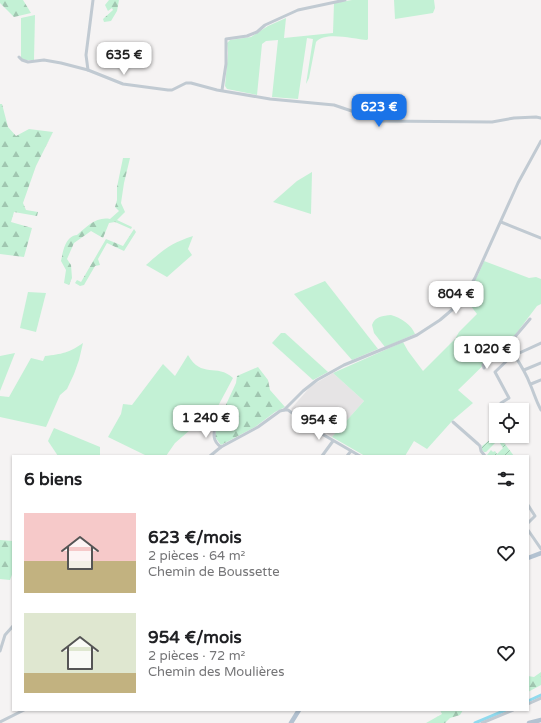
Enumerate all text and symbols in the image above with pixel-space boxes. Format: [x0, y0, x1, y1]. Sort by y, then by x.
pin: 635 € [96, 42, 152, 76]
text: 635 € [106, 47, 142, 63]
pin: 623 € [351, 94, 407, 128]
text: 623 € [361, 99, 397, 115]
pin: 804 € [428, 281, 484, 315]
text: 804 € [438, 286, 474, 302]
pin: 1 020 € [450, 336, 524, 370]
text: 1 020 € [463, 341, 511, 357]
map controls [489, 403, 529, 443]
button: locate [489, 403, 529, 443]
pin: 1 240 € [169, 405, 243, 439]
pin: 954 € [291, 407, 347, 441]
text: 1 240 € [182, 410, 230, 426]
text: 954 € [301, 412, 337, 428]
icon: filters [495, 468, 517, 490]
text: 6 biens [24, 469, 82, 490]
text: 623 €/mois [148, 527, 242, 548]
icon: home [56, 529, 104, 577]
icon: heart [495, 542, 517, 564]
text: 2 pièces · 64 m² [148, 548, 245, 564]
text: Chemin de Boussette [148, 564, 280, 580]
text: 954 €/mois [148, 627, 242, 648]
icon: home [56, 629, 104, 677]
icon: heart [495, 642, 517, 664]
text: 2 pièces · 72 m² [148, 648, 245, 664]
text: Chemin des Moulières [148, 664, 284, 680]

